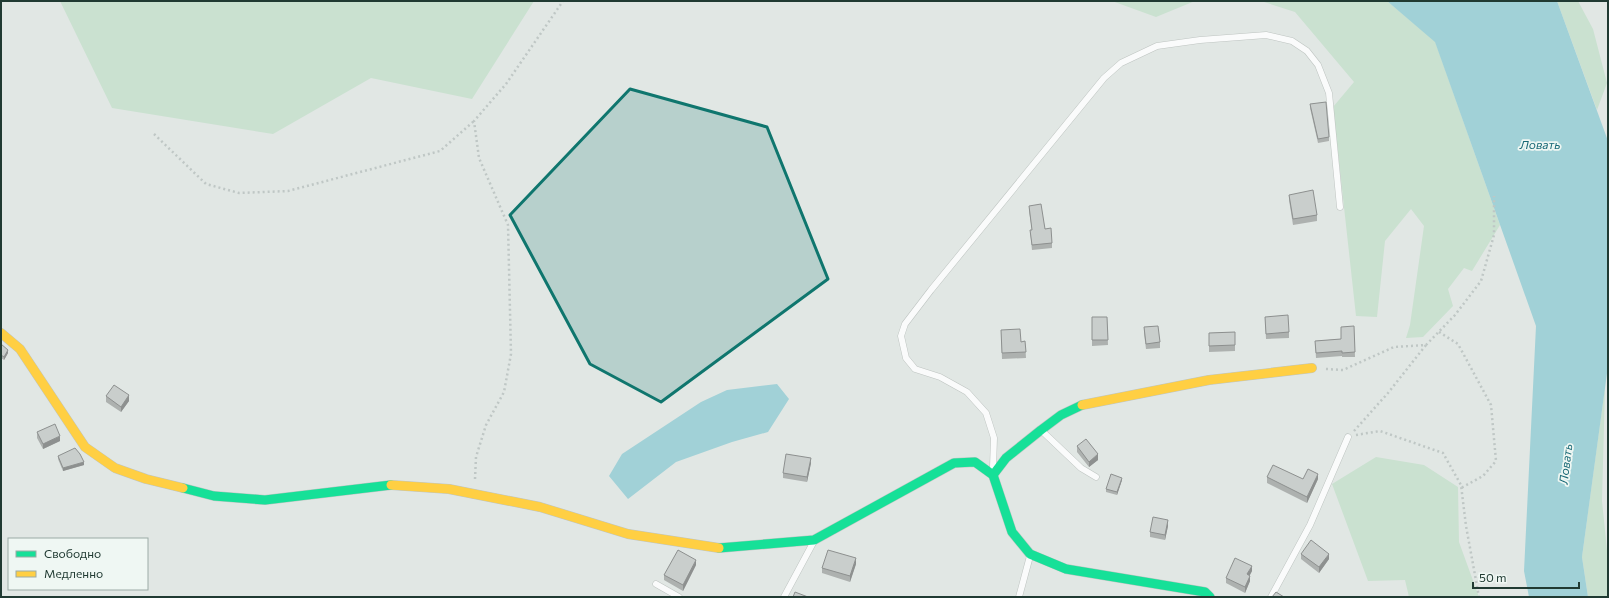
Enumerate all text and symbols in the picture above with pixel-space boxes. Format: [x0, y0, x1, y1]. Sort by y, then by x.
water label: Ловать [1519, 137, 1560, 151]
water label: Ловать [1555, 443, 1574, 486]
legend [8, 538, 148, 590]
text: Свободно [44, 546, 101, 560]
scale bar [1473, 564, 1579, 590]
text: Медленно [44, 566, 103, 580]
text: 50 m [1479, 570, 1507, 584]

